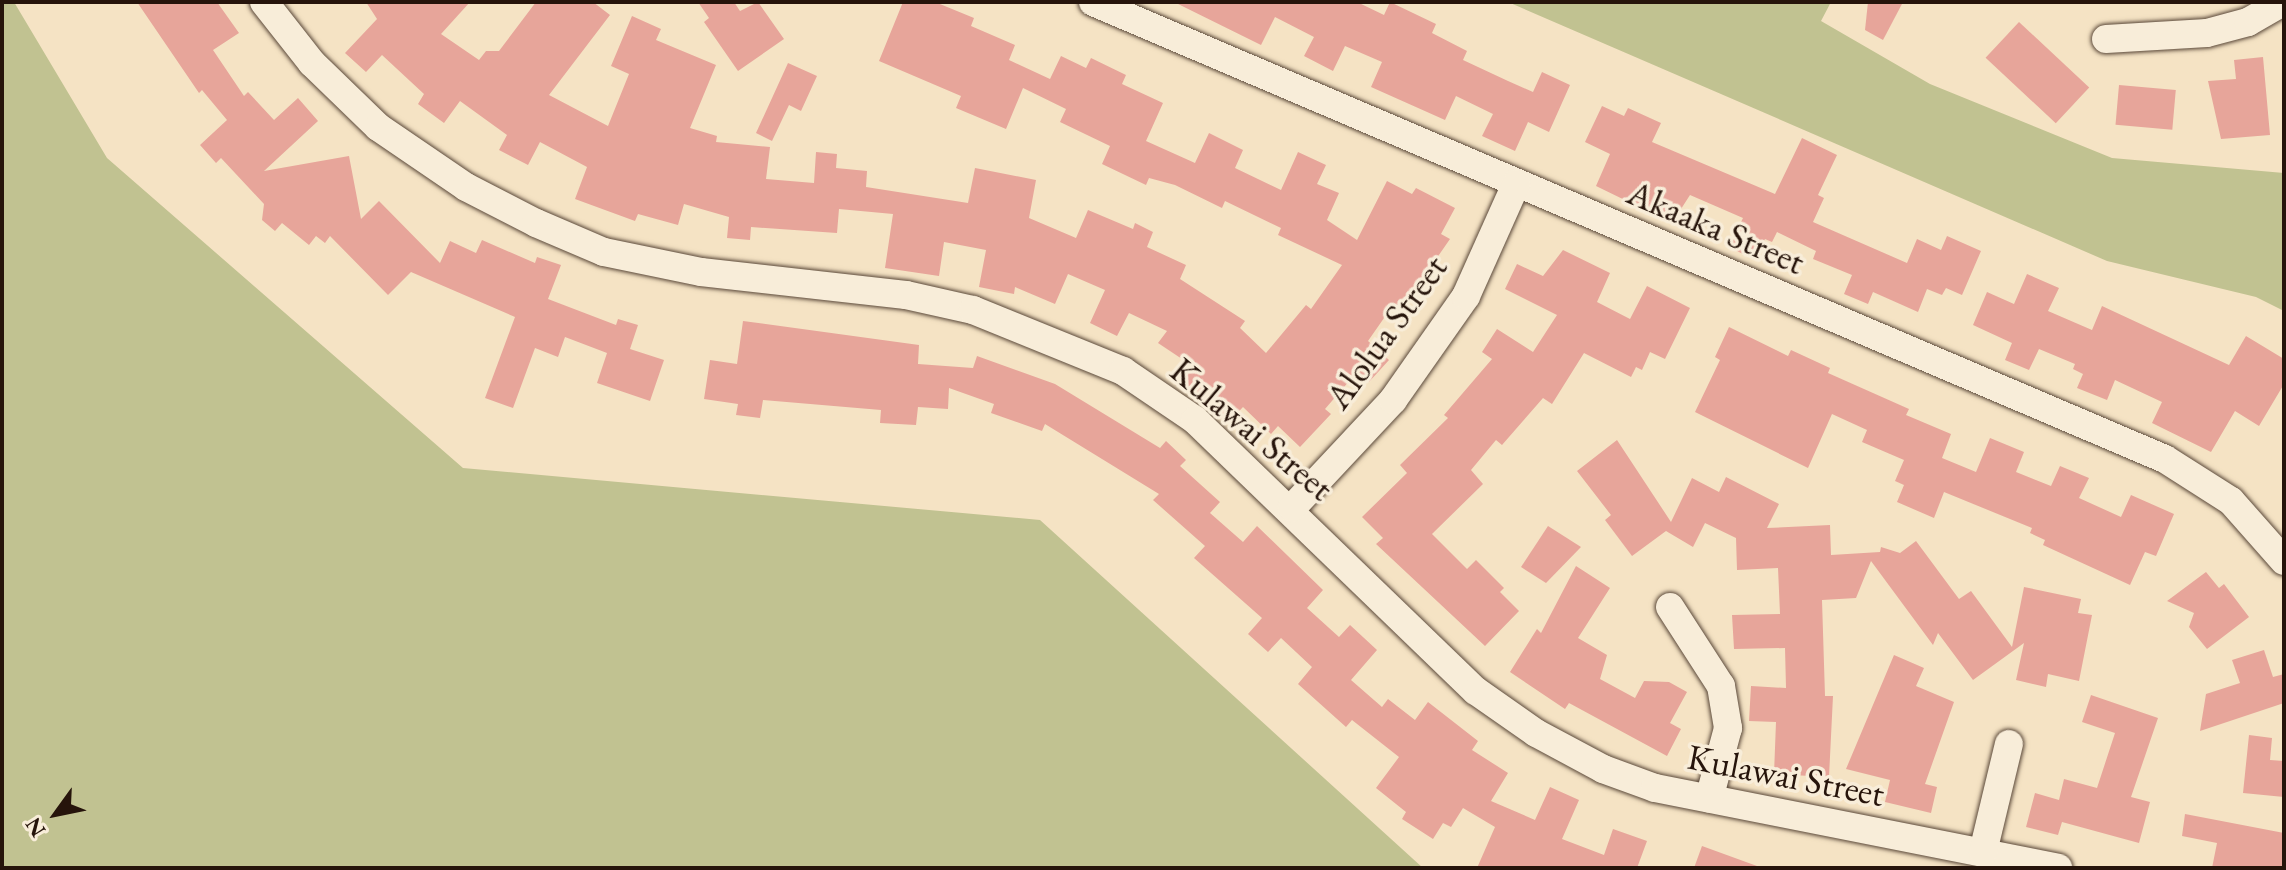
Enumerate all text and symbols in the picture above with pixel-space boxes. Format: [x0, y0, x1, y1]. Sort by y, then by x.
street label: Akaaka Street [1621, 170, 1811, 284]
street label: Alolua Street [1316, 247, 1456, 417]
street label: Kulawai Street [1162, 348, 1342, 510]
street label: Kulawai Street [1684, 735, 1888, 815]
north arrow [16, 774, 96, 854]
text: N [18, 812, 52, 843]

